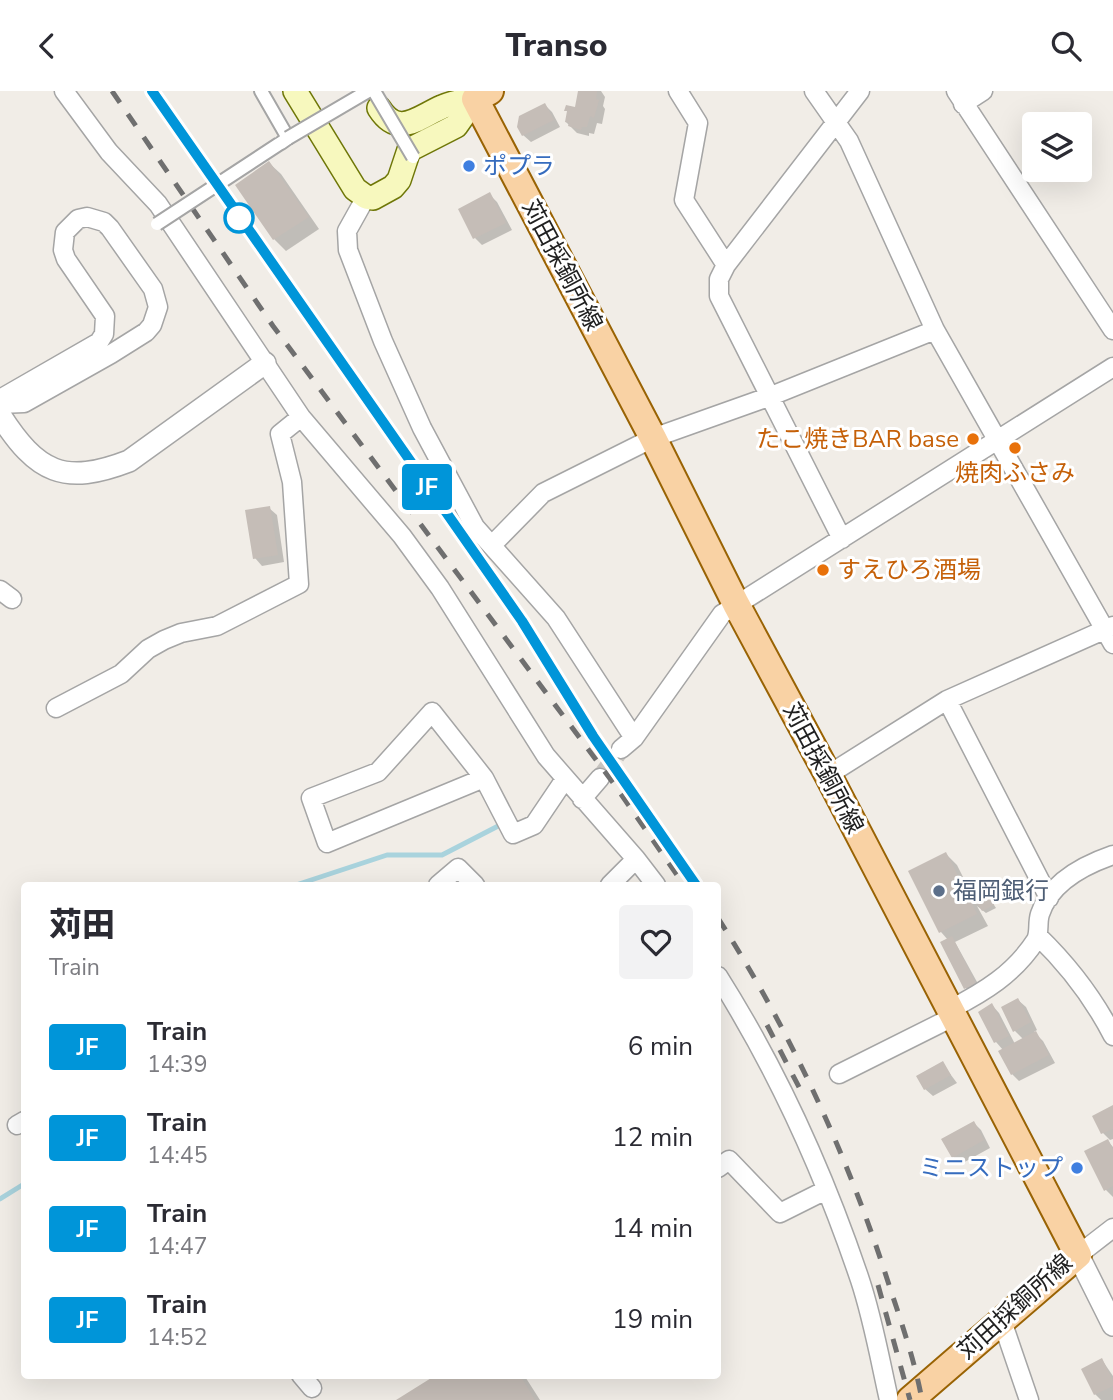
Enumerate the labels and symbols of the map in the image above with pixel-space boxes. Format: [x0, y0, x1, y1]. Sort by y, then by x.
place label: ポプラ [483, 150, 555, 182]
marker: ポプラ [461, 158, 477, 174]
street label: 苅田採銅所線 [514, 194, 610, 336]
unlabelled marker [224, 203, 254, 233]
place label: たこ焼きBAR base [756, 423, 959, 455]
marker: たこ焼きBAR base [965, 431, 981, 447]
marker: 焼肉ふさみ [1007, 440, 1023, 456]
place label: 焼肉ふさみ [955, 457, 1075, 489]
line badge: JF [396, 464, 458, 510]
place label: すえひろ酒場 [837, 554, 981, 586]
marker: すえひろ酒場 [815, 562, 831, 578]
street label: 苅田採銅所線 [775, 697, 871, 839]
place label: 福岡銀行 [953, 875, 1049, 907]
marker: 福岡銀行 [931, 883, 947, 899]
place label: ミニストップ [919, 1152, 1063, 1184]
marker: ミニストップ [1069, 1160, 1085, 1176]
street label: 苅田採銅所線 [951, 1247, 1079, 1367]

